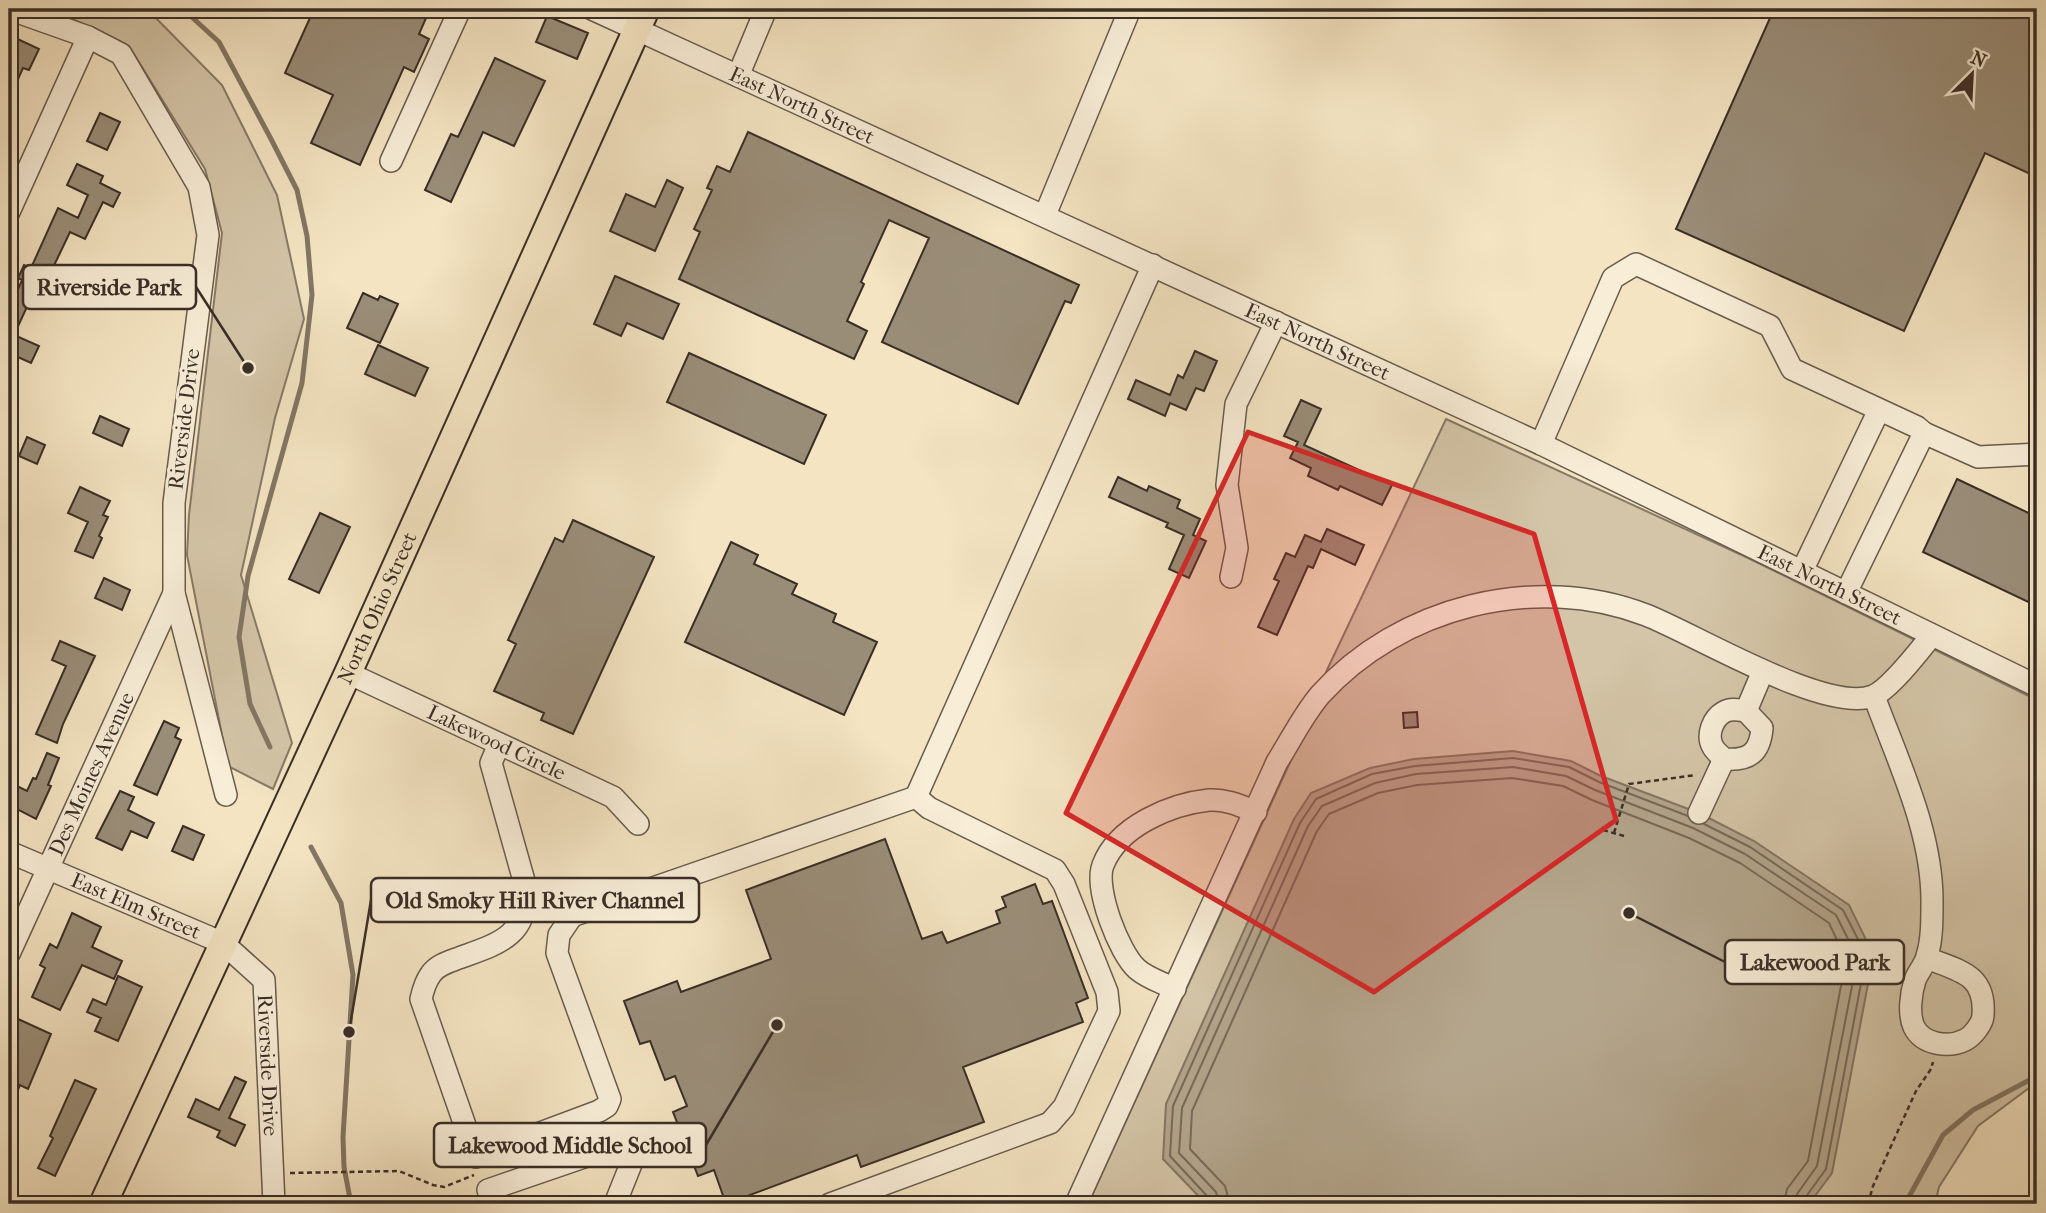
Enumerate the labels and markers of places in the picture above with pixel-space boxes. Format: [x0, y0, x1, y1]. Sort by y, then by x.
callout: Riverside Park [23, 265, 196, 309]
callout: Old Smoky Hill River Channel [371, 878, 699, 922]
callout: Lakewood Park [1725, 940, 1904, 984]
callout: Lakewood Middle School [434, 1123, 706, 1167]

